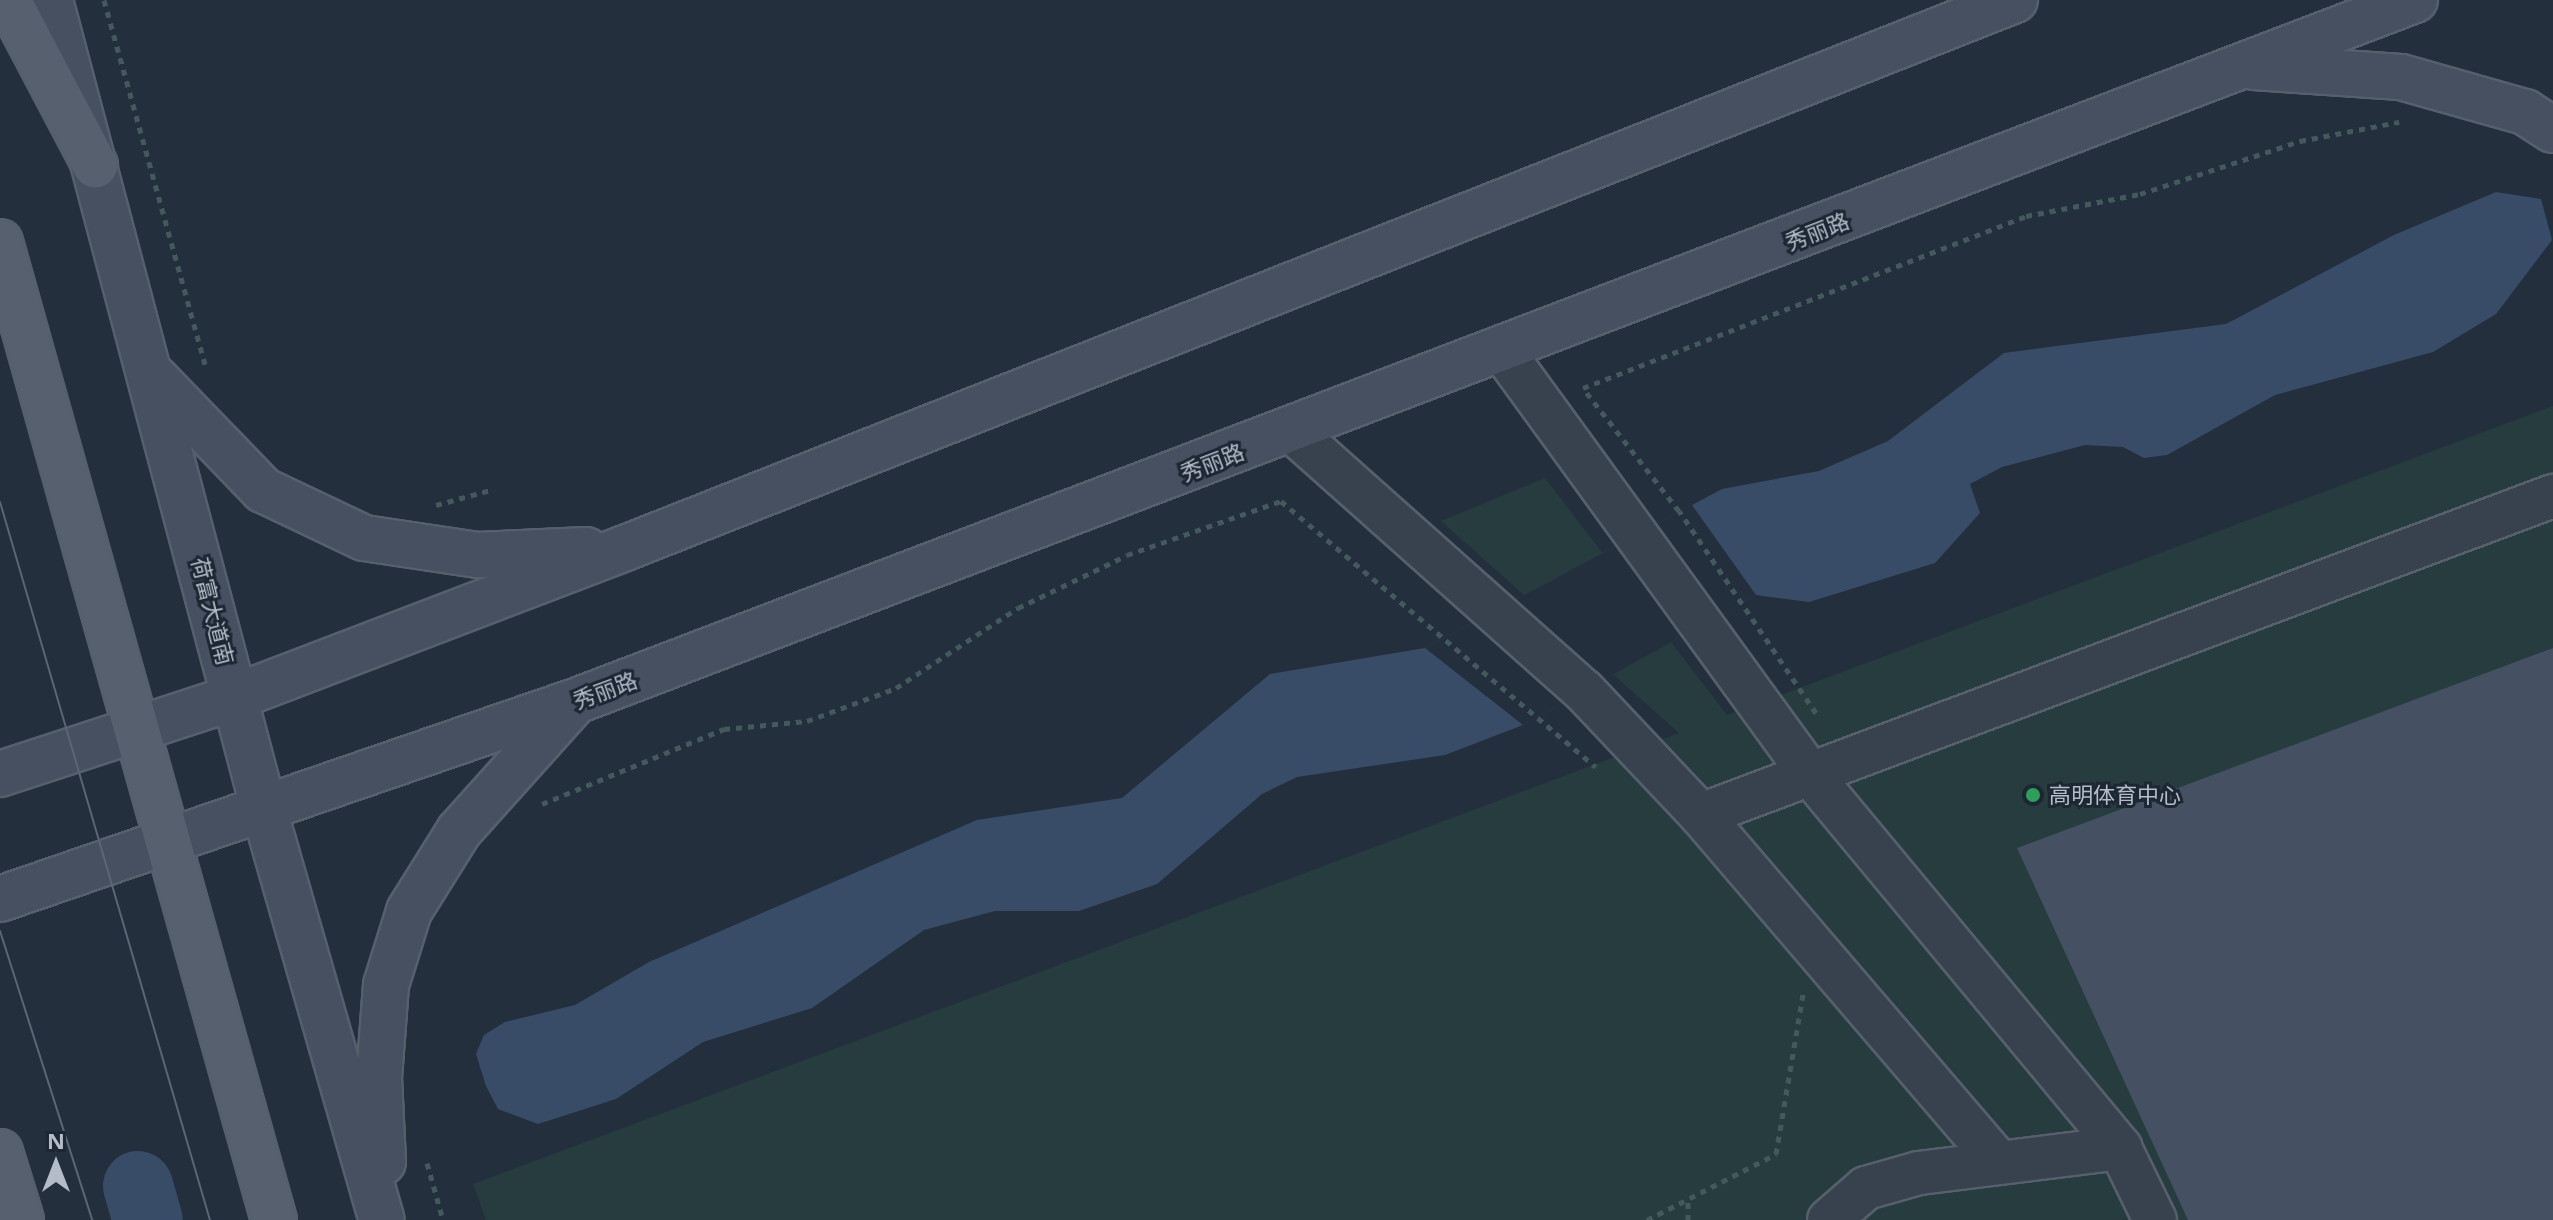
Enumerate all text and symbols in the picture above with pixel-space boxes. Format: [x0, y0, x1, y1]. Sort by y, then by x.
street label: 秀丽路 [1781, 207, 1853, 255]
street label: 秀丽路 [1176, 438, 1248, 486]
street label: 荷富大道南 [187, 554, 239, 668]
street label: 秀丽路 [569, 666, 641, 714]
place label: 高明体育中心 [2049, 782, 2181, 808]
marker: 高明体育中心 [2024, 786, 2042, 804]
north arrow [16, 1124, 96, 1204]
text: N [47, 1125, 65, 1155]

